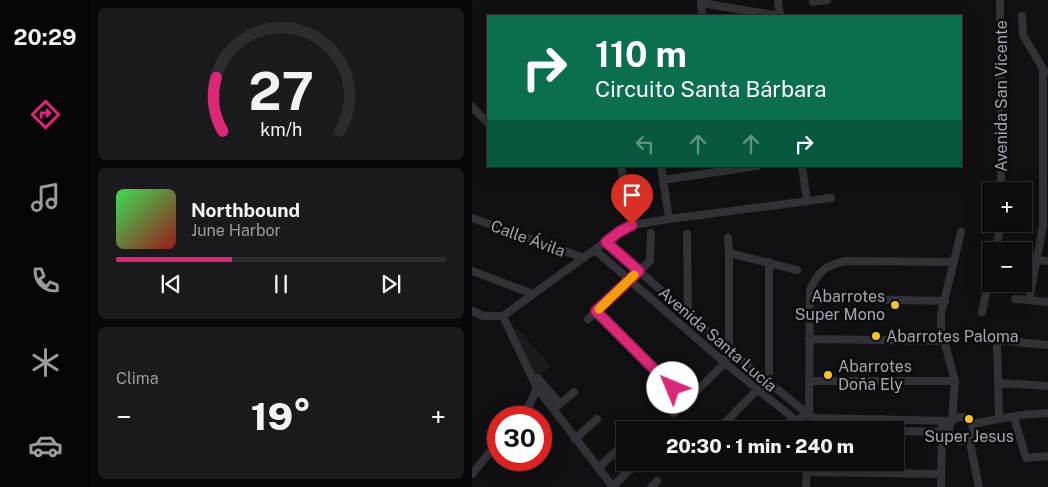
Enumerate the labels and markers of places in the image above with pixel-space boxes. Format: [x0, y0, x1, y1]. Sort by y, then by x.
pin [611, 174, 653, 225]
place label: Abarrotes Super Mono [795, 287, 885, 324]
marker: Abarrotes Super Mono [889, 299, 901, 311]
place label: Abarrotes Paloma [886, 327, 1019, 346]
marker: Abarrotes Paloma [870, 330, 882, 342]
place label: Abarrotes Doña Ely [838, 357, 912, 394]
marker: Abarrotes Doña Ely [822, 369, 834, 381]
marker: Super Jesus [963, 413, 975, 425]
place label: Super Jesus [924, 427, 1014, 446]

